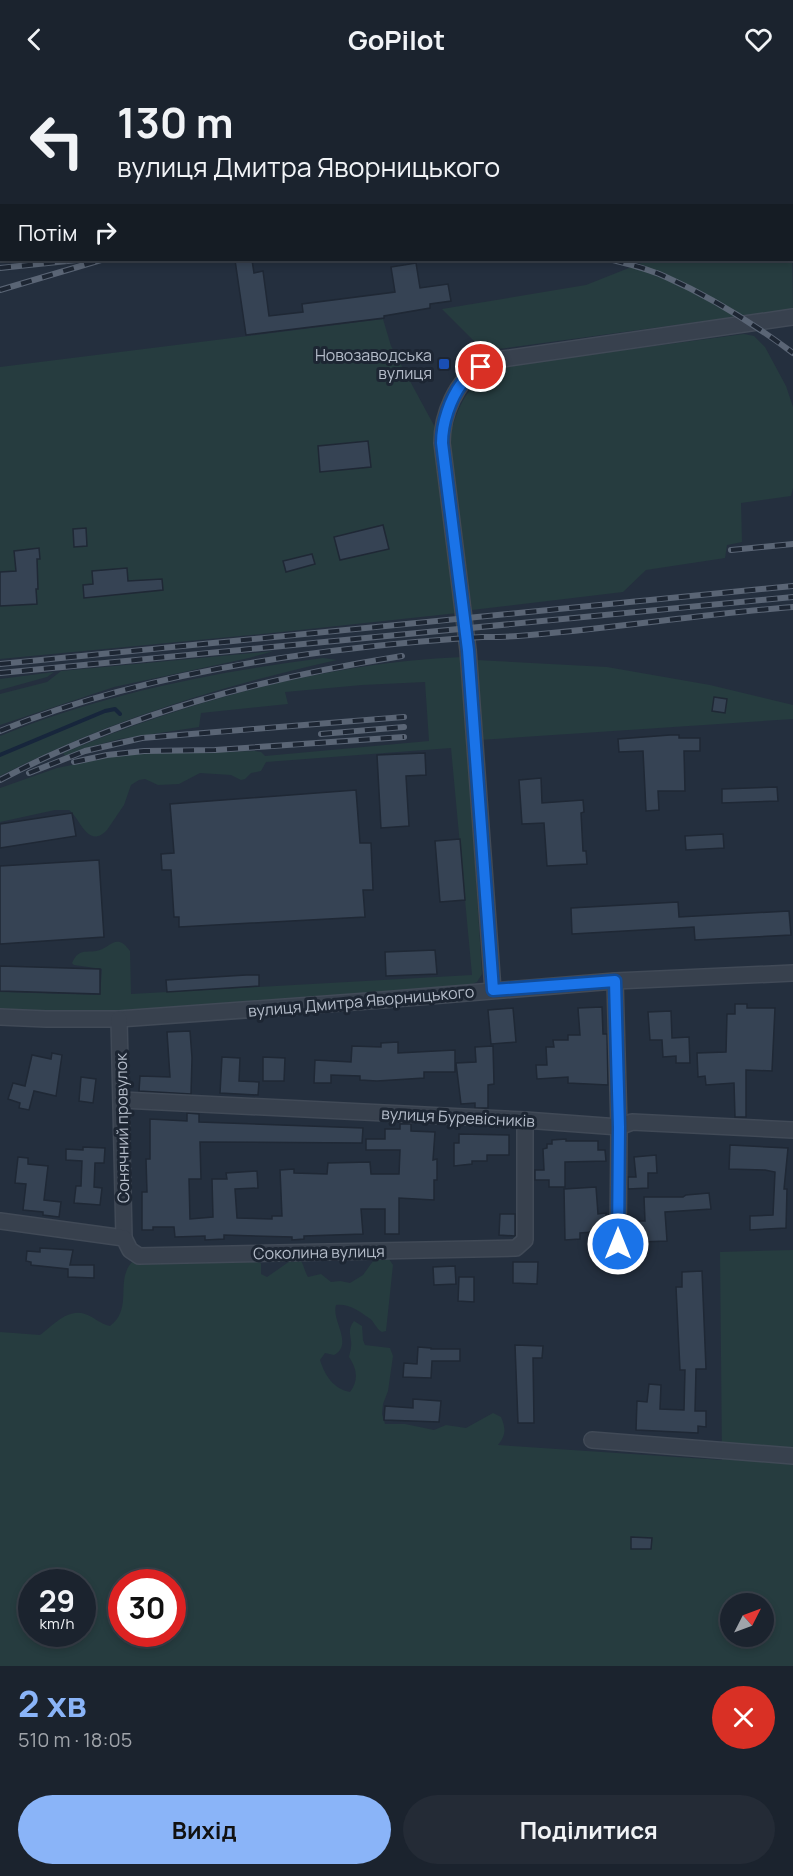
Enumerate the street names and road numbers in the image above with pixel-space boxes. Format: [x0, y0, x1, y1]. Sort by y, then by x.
street label: вулиця Дмитра Яворницького [247, 980, 475, 1022]
street label: Сонячний провулок [110, 1052, 134, 1203]
street label: вулиця Буревісників [381, 1102, 536, 1132]
street label: Соколина вулиця [253, 1240, 385, 1264]

